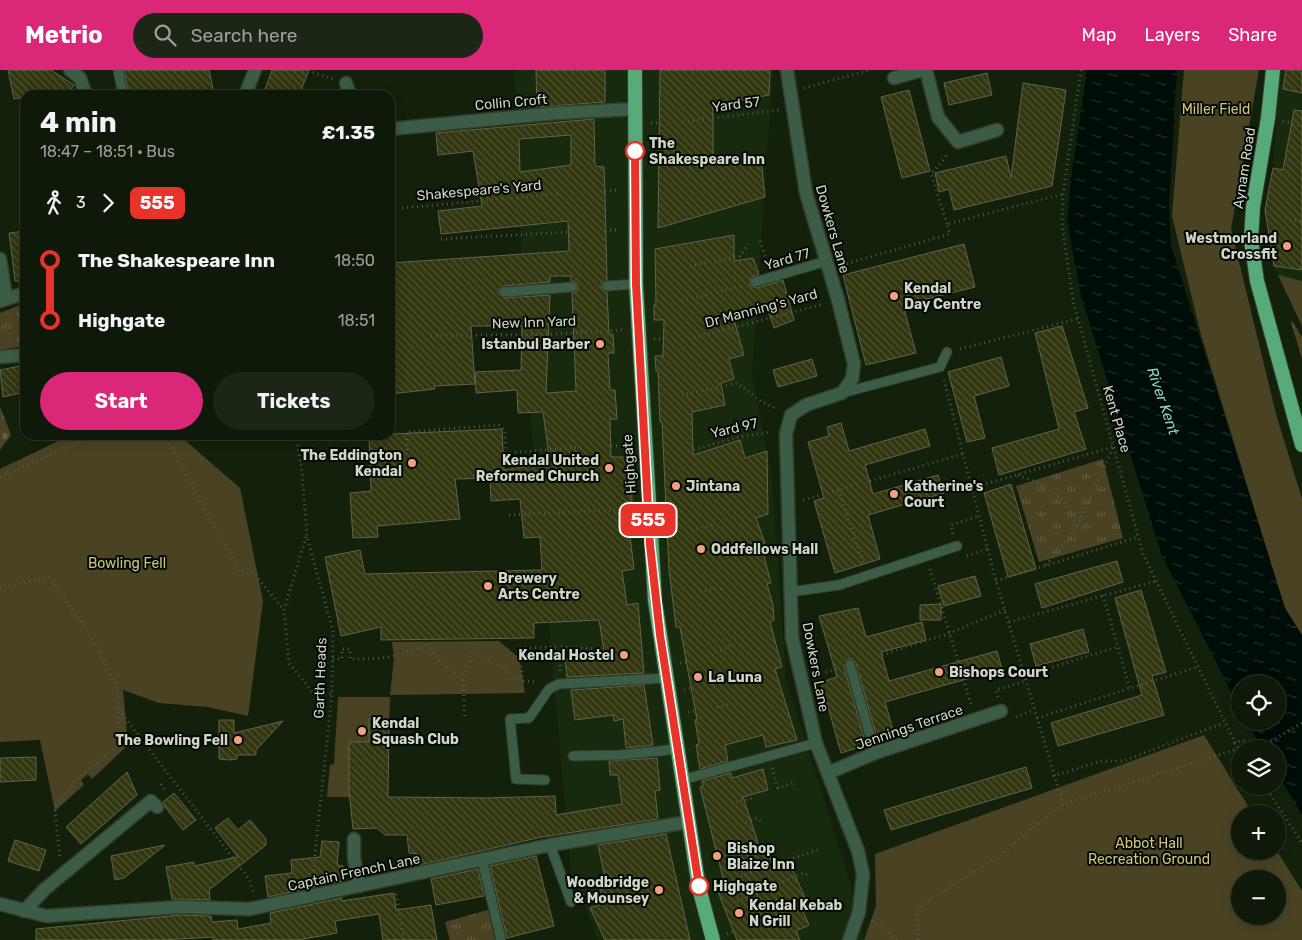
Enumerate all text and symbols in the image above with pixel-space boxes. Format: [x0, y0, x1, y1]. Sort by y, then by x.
search box [133, 13, 483, 58]
text: Metrio [25, 21, 103, 49]
icon: search [151, 21, 179, 49]
text: Search here [191, 24, 297, 47]
text: Map [1082, 24, 1117, 46]
text: Layers [1145, 24, 1200, 46]
text: Share [1228, 24, 1277, 46]
street label: Collin Croft [474, 91, 549, 114]
street label: Yard 57 [711, 93, 761, 116]
park label: Miller Field [1182, 101, 1250, 118]
text: 4 min [40, 106, 117, 139]
text: £1.35 [322, 121, 375, 144]
street label: Aynam Road [1230, 126, 1259, 210]
place label: The Shakespeare Inn [649, 135, 765, 168]
marker: The Shakespeare Inn [625, 141, 645, 161]
text: 18:47 – 18:51 · Bus [40, 142, 175, 161]
street label: Shakespeare's Yard [416, 177, 542, 204]
street label: Dowkers Lane [812, 183, 853, 275]
icon: walk [40, 189, 68, 217]
icon: forward [94, 189, 122, 217]
text: 555 [140, 192, 175, 214]
text: 3 [76, 193, 86, 212]
place label: Westmorland Crossfit [1185, 230, 1277, 263]
marker: Westmorland Crossfit [1281, 240, 1293, 252]
street label: Yard 77 [762, 245, 812, 274]
text: The Shakespeare Inn [78, 249, 275, 272]
text: 18:50 [334, 251, 375, 270]
place label: Kendal Day Centre [904, 280, 981, 313]
street label: Dr Manning's Yard [703, 285, 819, 332]
marker: Kendal Day Centre [888, 290, 900, 302]
text: Highgate [78, 309, 165, 332]
text: 18:51 [338, 311, 375, 330]
street label: New Inn Yard [492, 313, 577, 332]
place label: Istanbul Barber [481, 336, 591, 353]
marker: Istanbul Barber [594, 338, 606, 350]
water label: River Kent [1143, 365, 1183, 437]
button: Start [40, 372, 203, 430]
button: Tickets [213, 372, 375, 430]
street label: Kent Place [1099, 384, 1134, 455]
street label: Yard 97 [709, 415, 759, 442]
street label: Highgate [619, 433, 640, 494]
place label: The Eddington Kendal [300, 447, 402, 480]
place label: Kendal United Reformed Church [476, 452, 599, 485]
marker: The Eddington Kendal [406, 457, 418, 469]
marker: Kendal United Reformed Church [603, 462, 615, 474]
place label: Jintana [686, 478, 740, 495]
place label: Katherine's Court [904, 478, 984, 511]
marker: Jintana [670, 480, 682, 492]
marker: Katherine's Court [888, 488, 900, 500]
line badge: 555 [619, 504, 677, 536]
text: 555 [631, 509, 665, 531]
place label: Oddfellows Hall [711, 541, 818, 558]
marker: Oddfellows Hall [695, 543, 707, 555]
park label: Bowling Fell [88, 555, 166, 572]
place label: Brewery Arts Centre [498, 570, 580, 603]
marker: Brewery Arts Centre [482, 580, 494, 592]
street label: Dowkers Lane [798, 621, 833, 714]
street label: Garth Heads [311, 637, 330, 719]
place label: Kendal Hostel [518, 647, 614, 664]
marker: Kendal Hostel [618, 649, 630, 661]
place label: Bishops Court [949, 664, 1049, 681]
marker: Bishops Court [933, 666, 945, 678]
place label: La Luna [708, 669, 762, 686]
marker: La Luna [692, 671, 704, 683]
map controls [1231, 675, 1286, 925]
button: locate [1231, 675, 1286, 730]
street label: Jennings Terrace [853, 701, 965, 754]
place label: Kendal Squash Club [372, 715, 459, 748]
marker: Kendal Squash Club [356, 725, 368, 737]
place label: The Bowling Fell [115, 732, 228, 749]
marker: The Bowling Fell [232, 734, 244, 746]
button: layers [1231, 740, 1286, 795]
button: + [1231, 805, 1286, 860]
park label: Abbot Hall Recreation Ground [1088, 835, 1210, 868]
place label: Bishop Blaize Inn [727, 840, 795, 873]
street label: Captain French Lane [286, 850, 422, 895]
marker: Bishop Blaize Inn [711, 850, 723, 862]
button: − [1231, 870, 1286, 925]
place label: Woodbridge & Mounsey [566, 874, 650, 907]
marker: Highgate [689, 876, 709, 896]
place label: Highgate [713, 878, 777, 895]
marker: Woodbridge & Mounsey [653, 884, 665, 896]
place label: Kendal Kebab N Grill [749, 897, 843, 930]
marker: Kendal Kebab N Grill [733, 907, 745, 919]

